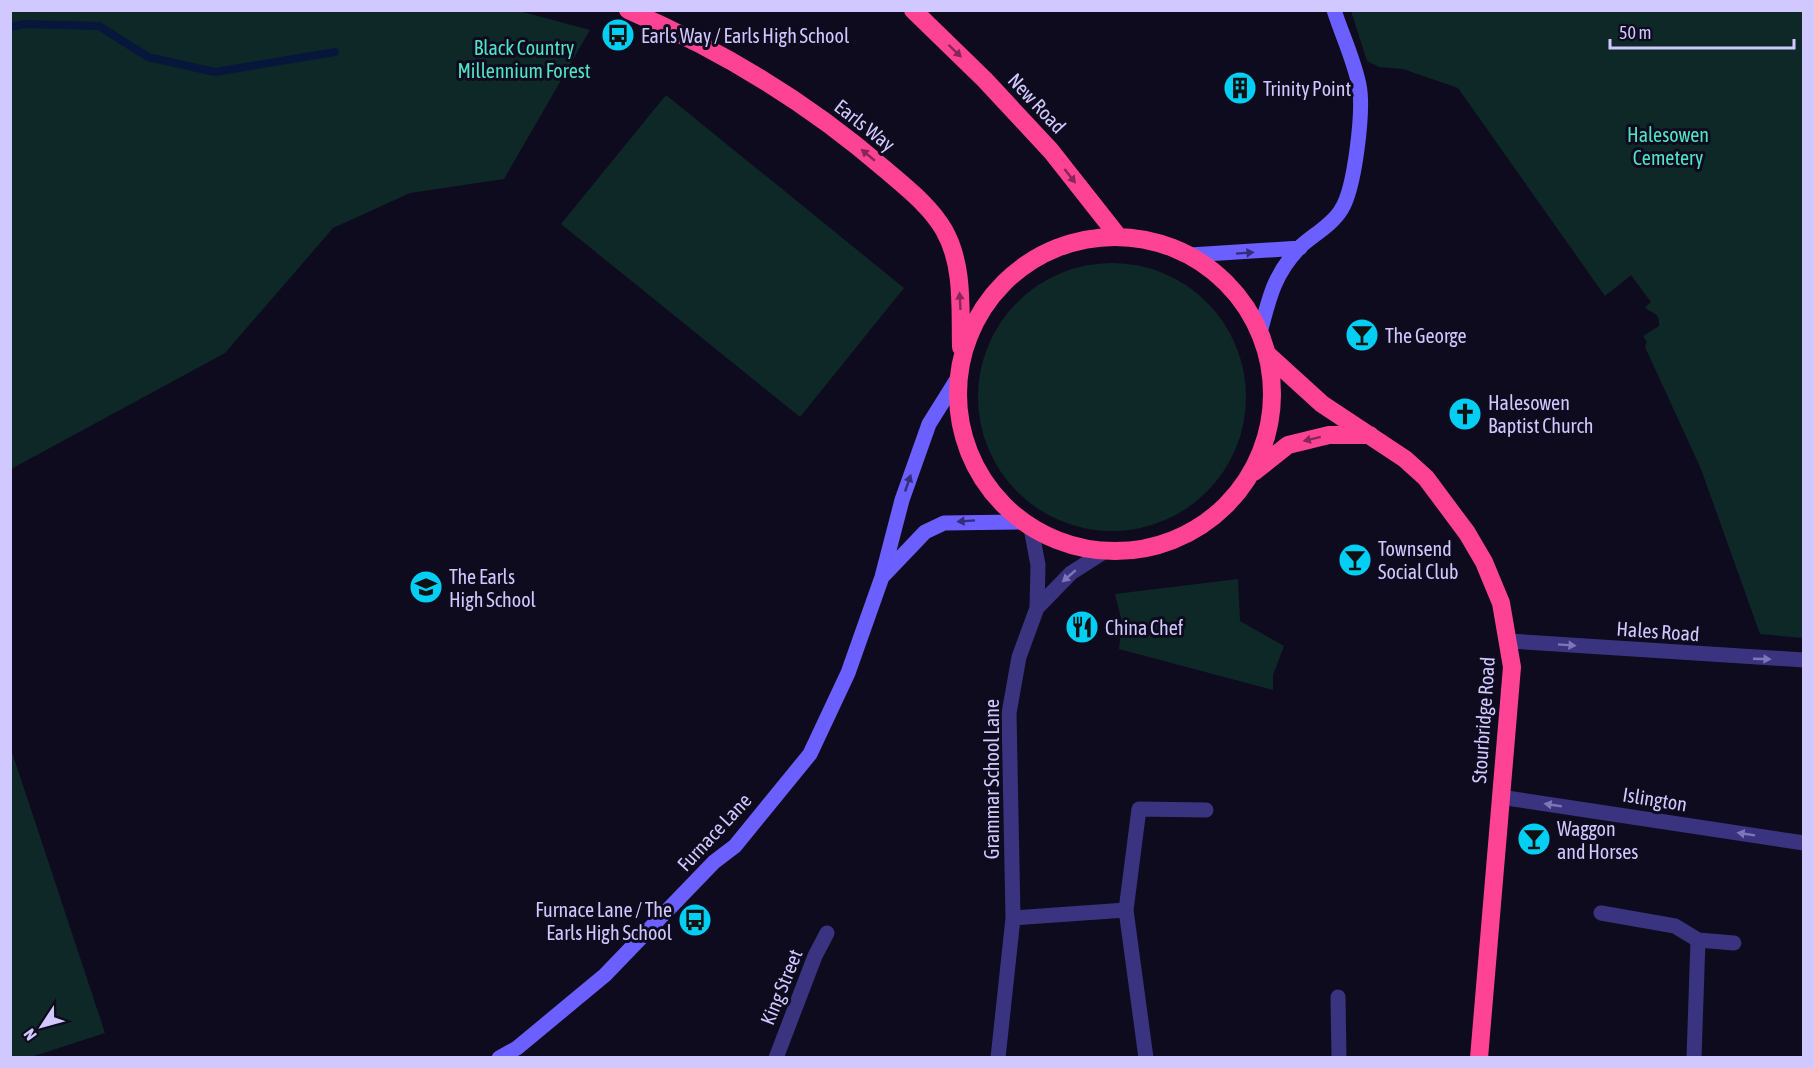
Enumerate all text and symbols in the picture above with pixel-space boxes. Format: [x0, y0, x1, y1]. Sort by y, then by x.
scale bar [1610, 12, 1794, 50]
bus stop icon: Earls Way / Earls High School [600, 17, 636, 53]
text: 50 m [1619, 22, 1651, 43]
place label: Earls Way / Earls High School [641, 24, 850, 47]
park label: Black Country Millennium Forest [457, 36, 591, 82]
one-way arrow [948, 44, 962, 58]
street label: New Road [1004, 68, 1070, 138]
building icon: Trinity Point [1222, 70, 1258, 106]
place label: Trinity Point [1263, 77, 1351, 100]
street label: Earls Way [830, 94, 900, 156]
park label: Halesowen Cemetery [1627, 123, 1709, 169]
one-way arrow [860, 148, 876, 161]
one-way arrow [1064, 168, 1076, 183]
one-way arrow [1236, 248, 1255, 258]
one-way arrow [955, 291, 964, 310]
bar icon: The George [1344, 317, 1380, 353]
place label: The George [1385, 324, 1466, 347]
place label: Halesowen Baptist Church [1488, 391, 1594, 437]
church icon: Halesowen Baptist Church [1447, 396, 1483, 432]
one-way arrow [1303, 434, 1322, 444]
one-way arrow [904, 474, 914, 492]
one-way arrow [956, 517, 975, 526]
place label: Townsend Social Club [1378, 537, 1459, 583]
bar icon: Townsend Social Club [1337, 542, 1373, 578]
place label: The Earls High School [449, 565, 537, 611]
school or university icon: The Earls High School [408, 569, 444, 605]
one-way arrow [1062, 569, 1077, 582]
restaurant icon: China Chef [1064, 609, 1100, 645]
place label: China Chef [1105, 616, 1184, 639]
street label: Hales Road [1616, 617, 1700, 645]
one-way arrow [1558, 640, 1577, 650]
one-way arrow [1752, 654, 1771, 664]
street label: Stourbridge Road [1467, 656, 1499, 784]
street label: Grammar School Lane [980, 699, 1003, 859]
street label: Islington [1621, 783, 1689, 815]
street label: Furnace Lane [672, 789, 756, 875]
one-way arrow [1543, 800, 1562, 809]
place label: Waggon and Horses [1557, 817, 1638, 863]
bar icon: Waggon and Horses [1516, 821, 1552, 857]
one-way arrow [1736, 829, 1755, 838]
place label: Furnace Lane / The Earls High School [535, 898, 673, 944]
bus stop icon: Furnace Lane / The Earls High School [677, 902, 713, 938]
street label: King Street [755, 946, 807, 1028]
north arrow [12, 996, 72, 1056]
text: N [20, 1026, 40, 1044]

